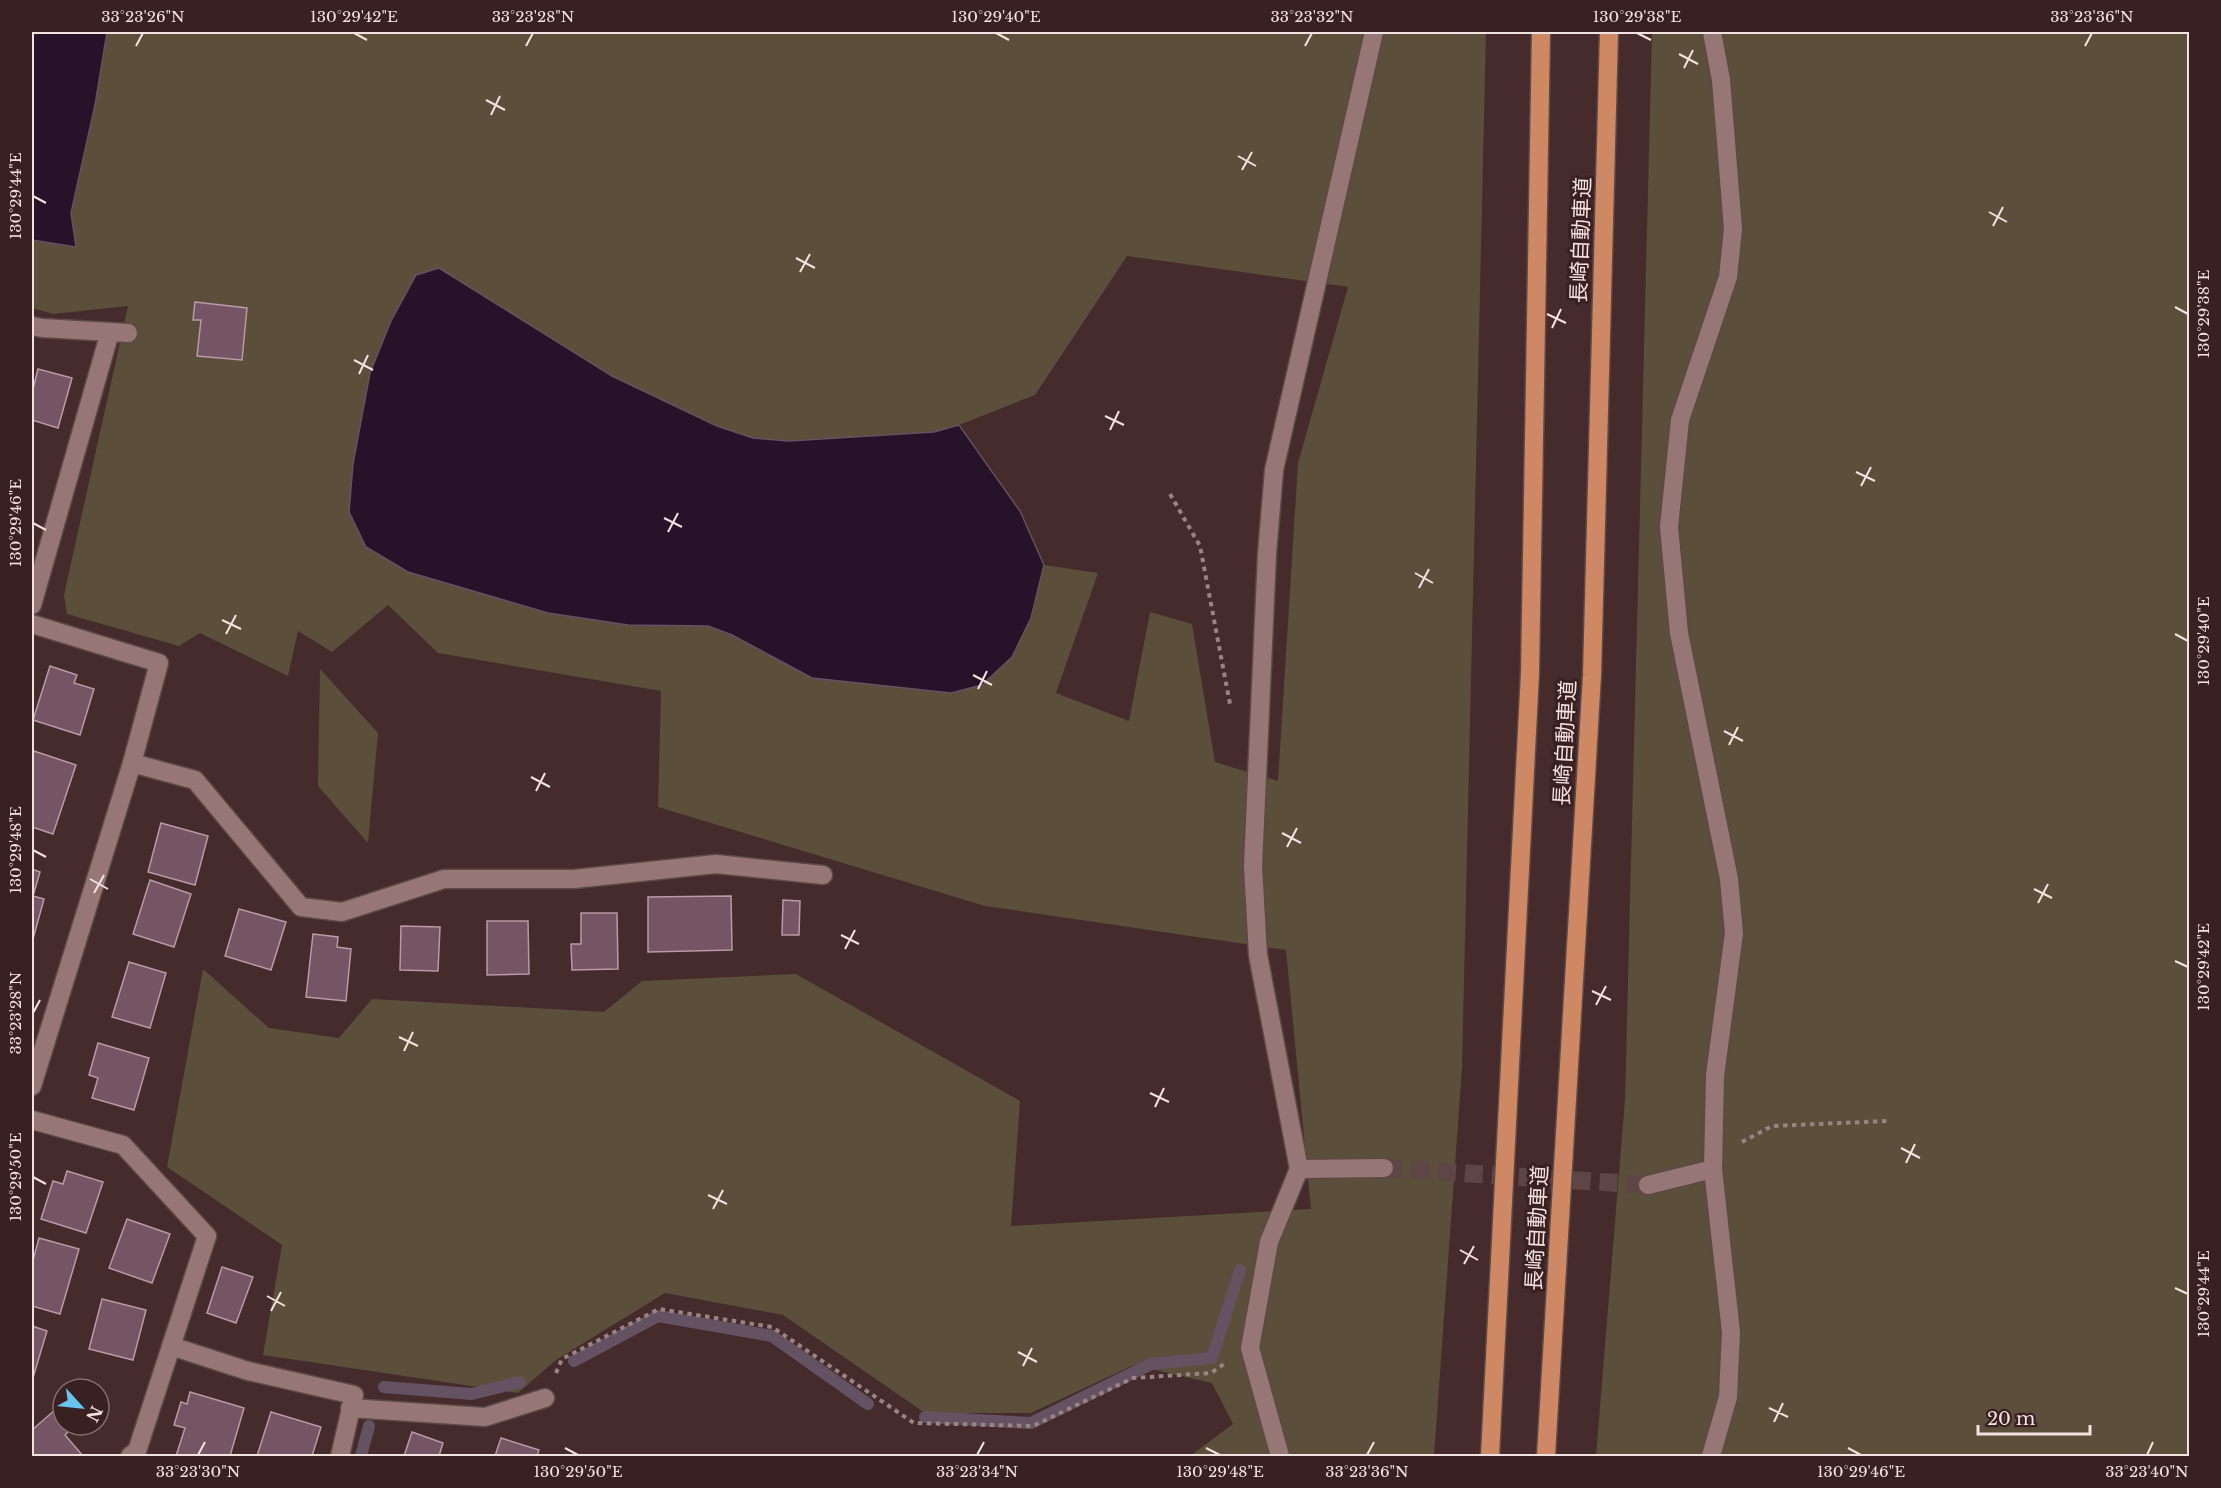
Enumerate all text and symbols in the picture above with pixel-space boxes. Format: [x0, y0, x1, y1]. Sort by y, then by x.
text: 33°23'26"N [101, 7, 185, 26]
text: 130°29'42"E [310, 7, 398, 26]
text: 33°23'28"N [492, 7, 574, 26]
text: 130°29'40"E [951, 7, 1041, 26]
text: 33°23'32"N [1271, 7, 1353, 26]
text: 130°29'38"E [1593, 7, 1681, 26]
text: 33°23'36"N [2050, 7, 2134, 26]
text: 130°29'44"E [6, 152, 25, 240]
street label: 長崎自動車道 [1566, 177, 1596, 303]
text: 130°29'38"E [2194, 270, 2213, 358]
text: 130°29'46"E [6, 479, 25, 567]
text: 130°29'40"E [2194, 596, 2213, 686]
street label: 長崎自動車道 [1549, 679, 1581, 807]
text: 130°29'48"E [6, 806, 25, 894]
text: 130°29'42"E [2194, 923, 2213, 1011]
text: 33°23'28"N [6, 972, 25, 1054]
text: 130°29'50"E [6, 1132, 25, 1222]
street label: 長崎自動車道 [1521, 1164, 1553, 1292]
text: 130°29'44"E [2194, 1250, 2213, 1338]
north arrow [51, 1377, 111, 1437]
scale bar [1978, 1398, 2090, 1436]
text: N [82, 1403, 107, 1425]
text: 20 m [1987, 1408, 2035, 1430]
text: 33°23'30"N [156, 1462, 240, 1481]
text: 130°29'50"E [533, 1462, 623, 1481]
text: 33°23'34"N [936, 1462, 1018, 1481]
text: 130°29'48"E [1176, 1462, 1264, 1481]
text: 33°23'36"N [1325, 1462, 1409, 1481]
text: 130°29'46"E [1817, 1462, 1905, 1481]
text: 33°23'40"N [2105, 1462, 2189, 1481]

